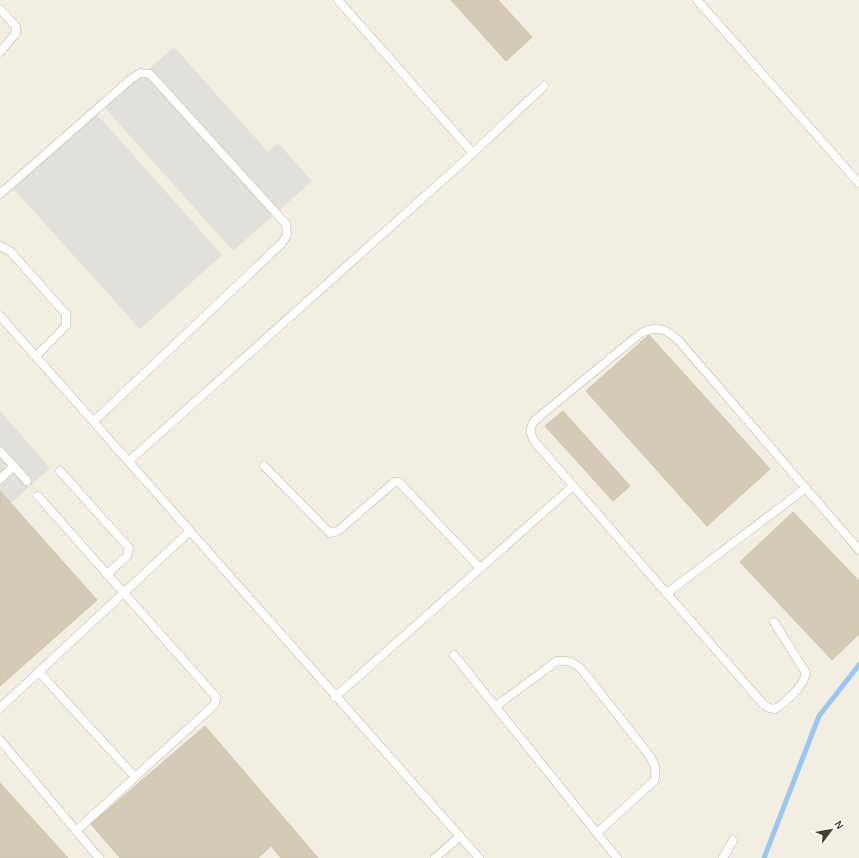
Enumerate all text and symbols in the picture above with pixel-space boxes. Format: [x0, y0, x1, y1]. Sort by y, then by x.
north arrow [811, 810, 851, 850]
text: N [831, 818, 847, 832]

